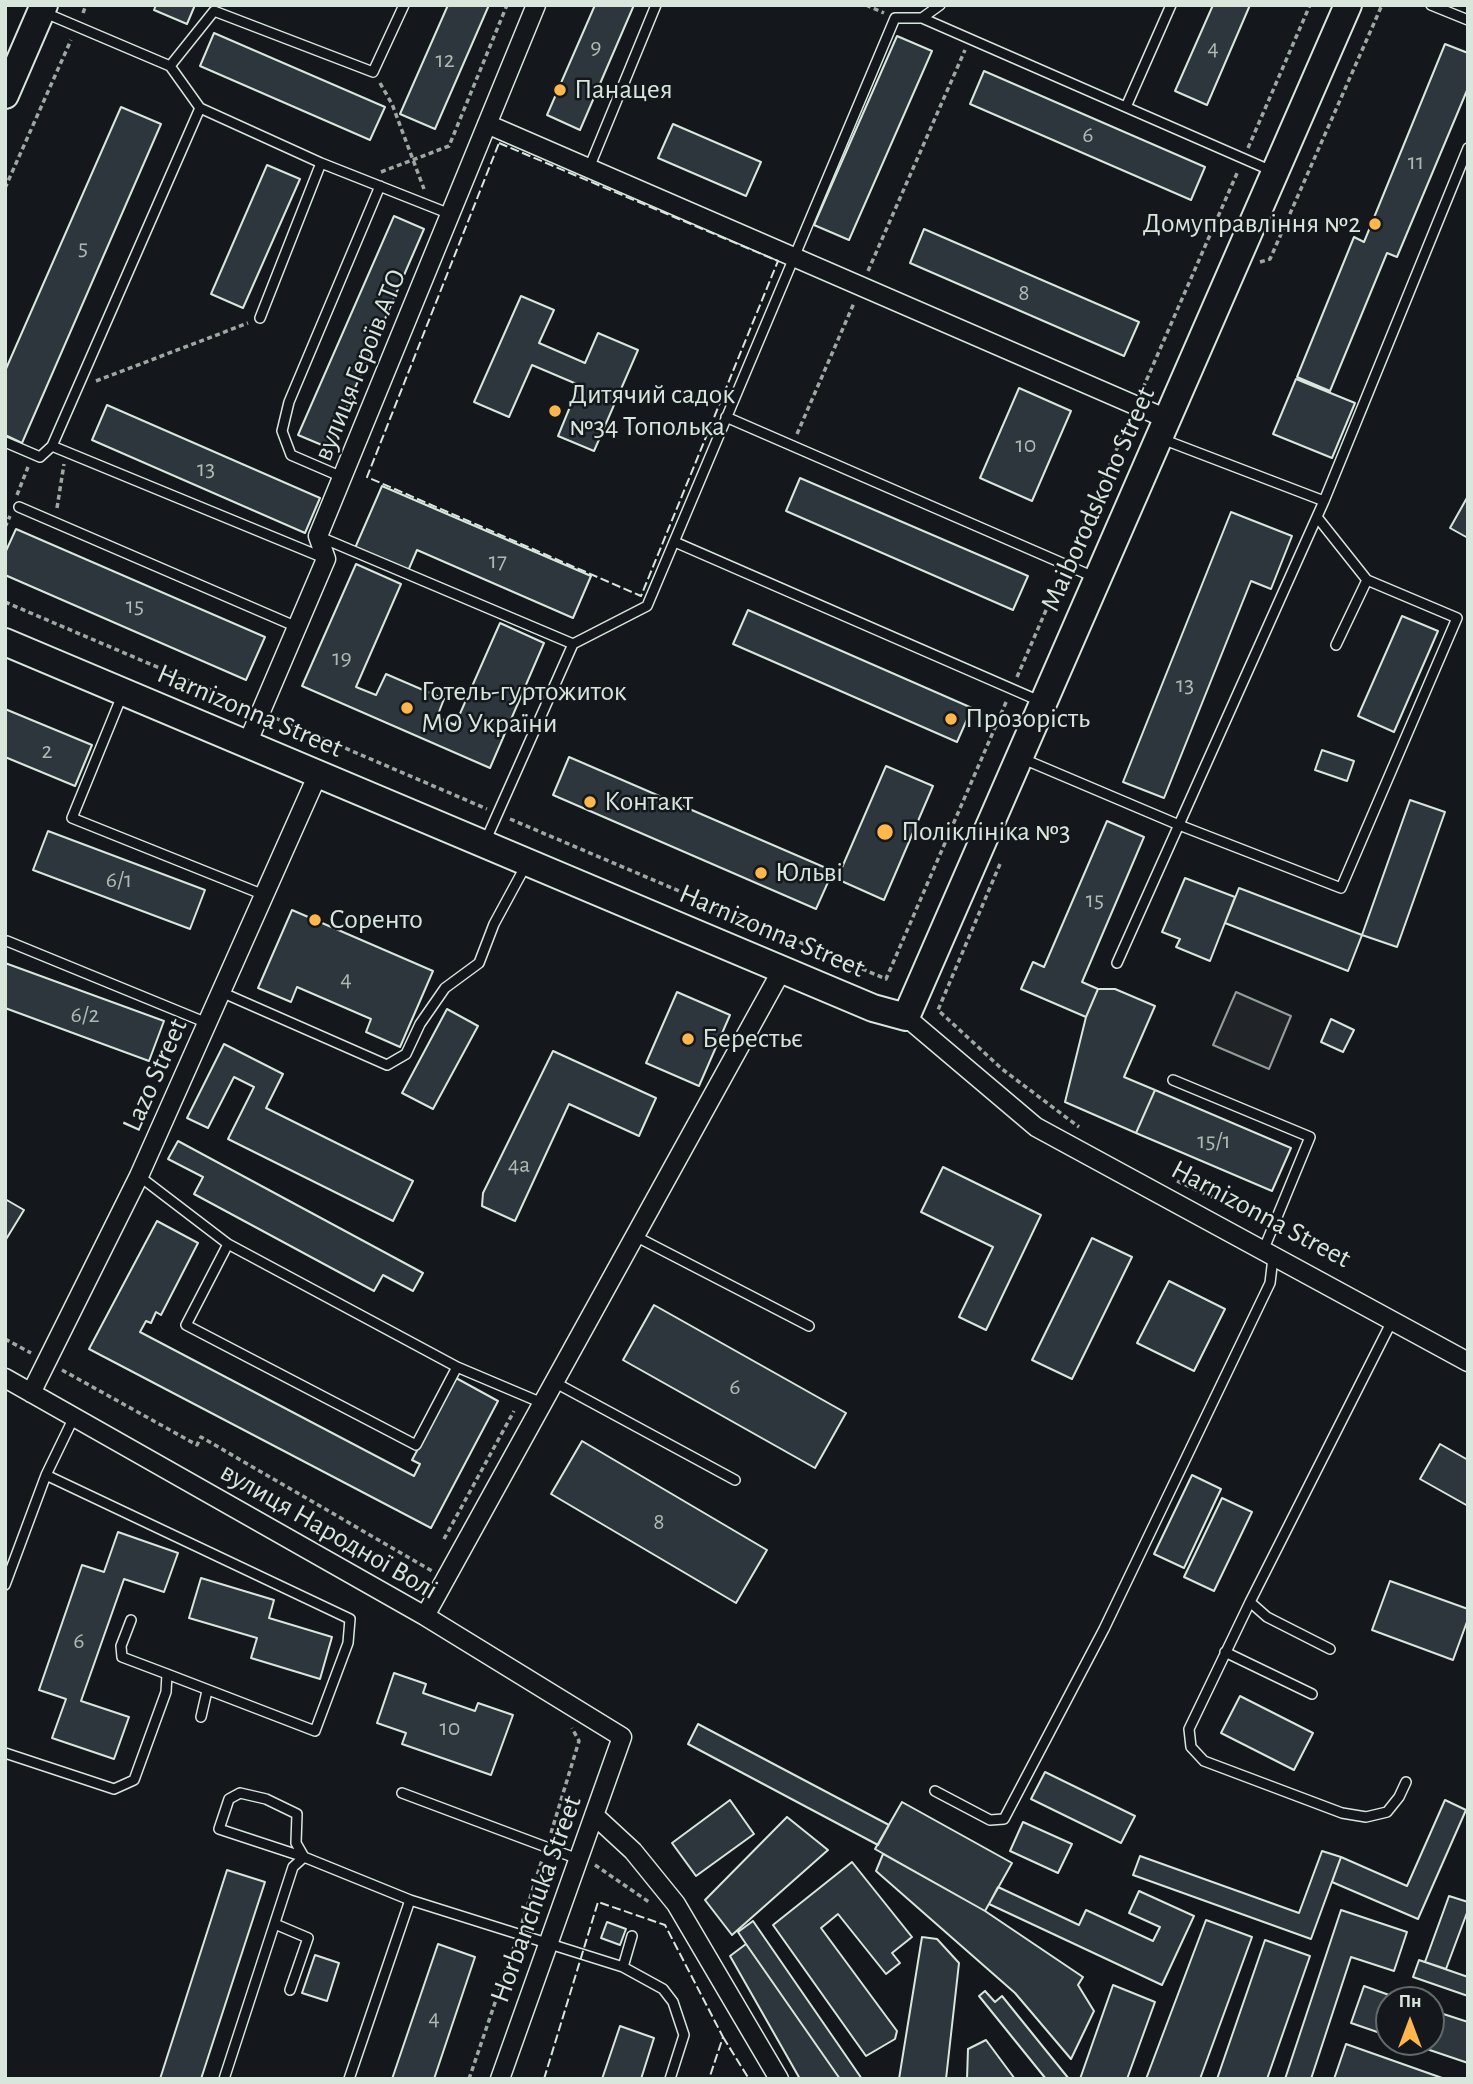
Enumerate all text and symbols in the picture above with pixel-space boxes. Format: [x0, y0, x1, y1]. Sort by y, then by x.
house number: 9 [590, 33, 602, 61]
house number: 4 [1207, 34, 1219, 62]
house number: 12 [435, 46, 455, 74]
place label: Панацея [574, 73, 673, 107]
marker: Панацея [552, 82, 568, 98]
house number: 6 [1082, 121, 1094, 149]
house number: 11 [1408, 148, 1424, 176]
place label: Домуправління №2 [1143, 207, 1361, 241]
marker: Домуправління №2 [1367, 216, 1383, 232]
house number: 5 [78, 234, 88, 262]
street label: вулиця Героїв АТО [306, 264, 414, 466]
house number: 8 [1018, 279, 1030, 307]
place label: Дитячий садок №34 Тополька [569, 378, 735, 444]
street label: Maiborodskoho Street [1033, 382, 1163, 616]
marker: Дитячий садок №34 Тополька [547, 403, 563, 419]
house number: 10 [1016, 431, 1036, 459]
house number: 13 [197, 455, 215, 483]
house number: 17 [489, 547, 507, 575]
house number: 15 [126, 592, 144, 620]
house number: 19 [332, 644, 352, 672]
street label: Harnizonna Street [152, 657, 348, 765]
house number: 13 [1176, 671, 1194, 699]
place label: Готель-гуртожиток МО України [421, 675, 627, 741]
marker: Готель-гуртожиток МО України [399, 700, 415, 716]
place label: Прозорість [965, 702, 1090, 736]
marker: Прозорість [943, 711, 959, 727]
house number: 2 [42, 737, 52, 765]
place label: Контакт [604, 785, 693, 819]
marker: Контакт [582, 794, 598, 810]
place label: Поліклініка №3 [901, 815, 1071, 849]
marker: Поліклініка №3 [875, 822, 895, 842]
place label: Юльві [775, 856, 843, 890]
marker: Юльві [753, 865, 769, 881]
house number: 6/1 [106, 866, 132, 894]
street label: Harnizonna Street [674, 877, 870, 985]
house number: 15 [1086, 886, 1104, 914]
place label: Соренто [329, 903, 423, 937]
marker: Соренто [307, 912, 323, 928]
house number: 4 [340, 965, 352, 993]
house number: 6/2 [70, 1001, 100, 1029]
street label: Lazo Street [115, 1013, 195, 1137]
place label: Берестьє [702, 1022, 803, 1056]
marker: Берестьє [680, 1031, 696, 1047]
house number: 15/1 [1197, 1127, 1231, 1155]
house number: 4а [508, 1151, 530, 1179]
street label: Harnizonna Street [1166, 1153, 1356, 1275]
house number: 6 [729, 1373, 741, 1401]
street label: вулиця Народної Волі [214, 1455, 444, 1607]
house number: 8 [653, 1508, 665, 1536]
house number: 6 [73, 1627, 85, 1655]
house number: 10 [440, 1714, 460, 1742]
street label: Horbanchuka Street [483, 1791, 589, 2007]
north arrow [1375, 1986, 1445, 2056]
text: Пн [1398, 1992, 1422, 2011]
house number: 4 [428, 2004, 440, 2032]

